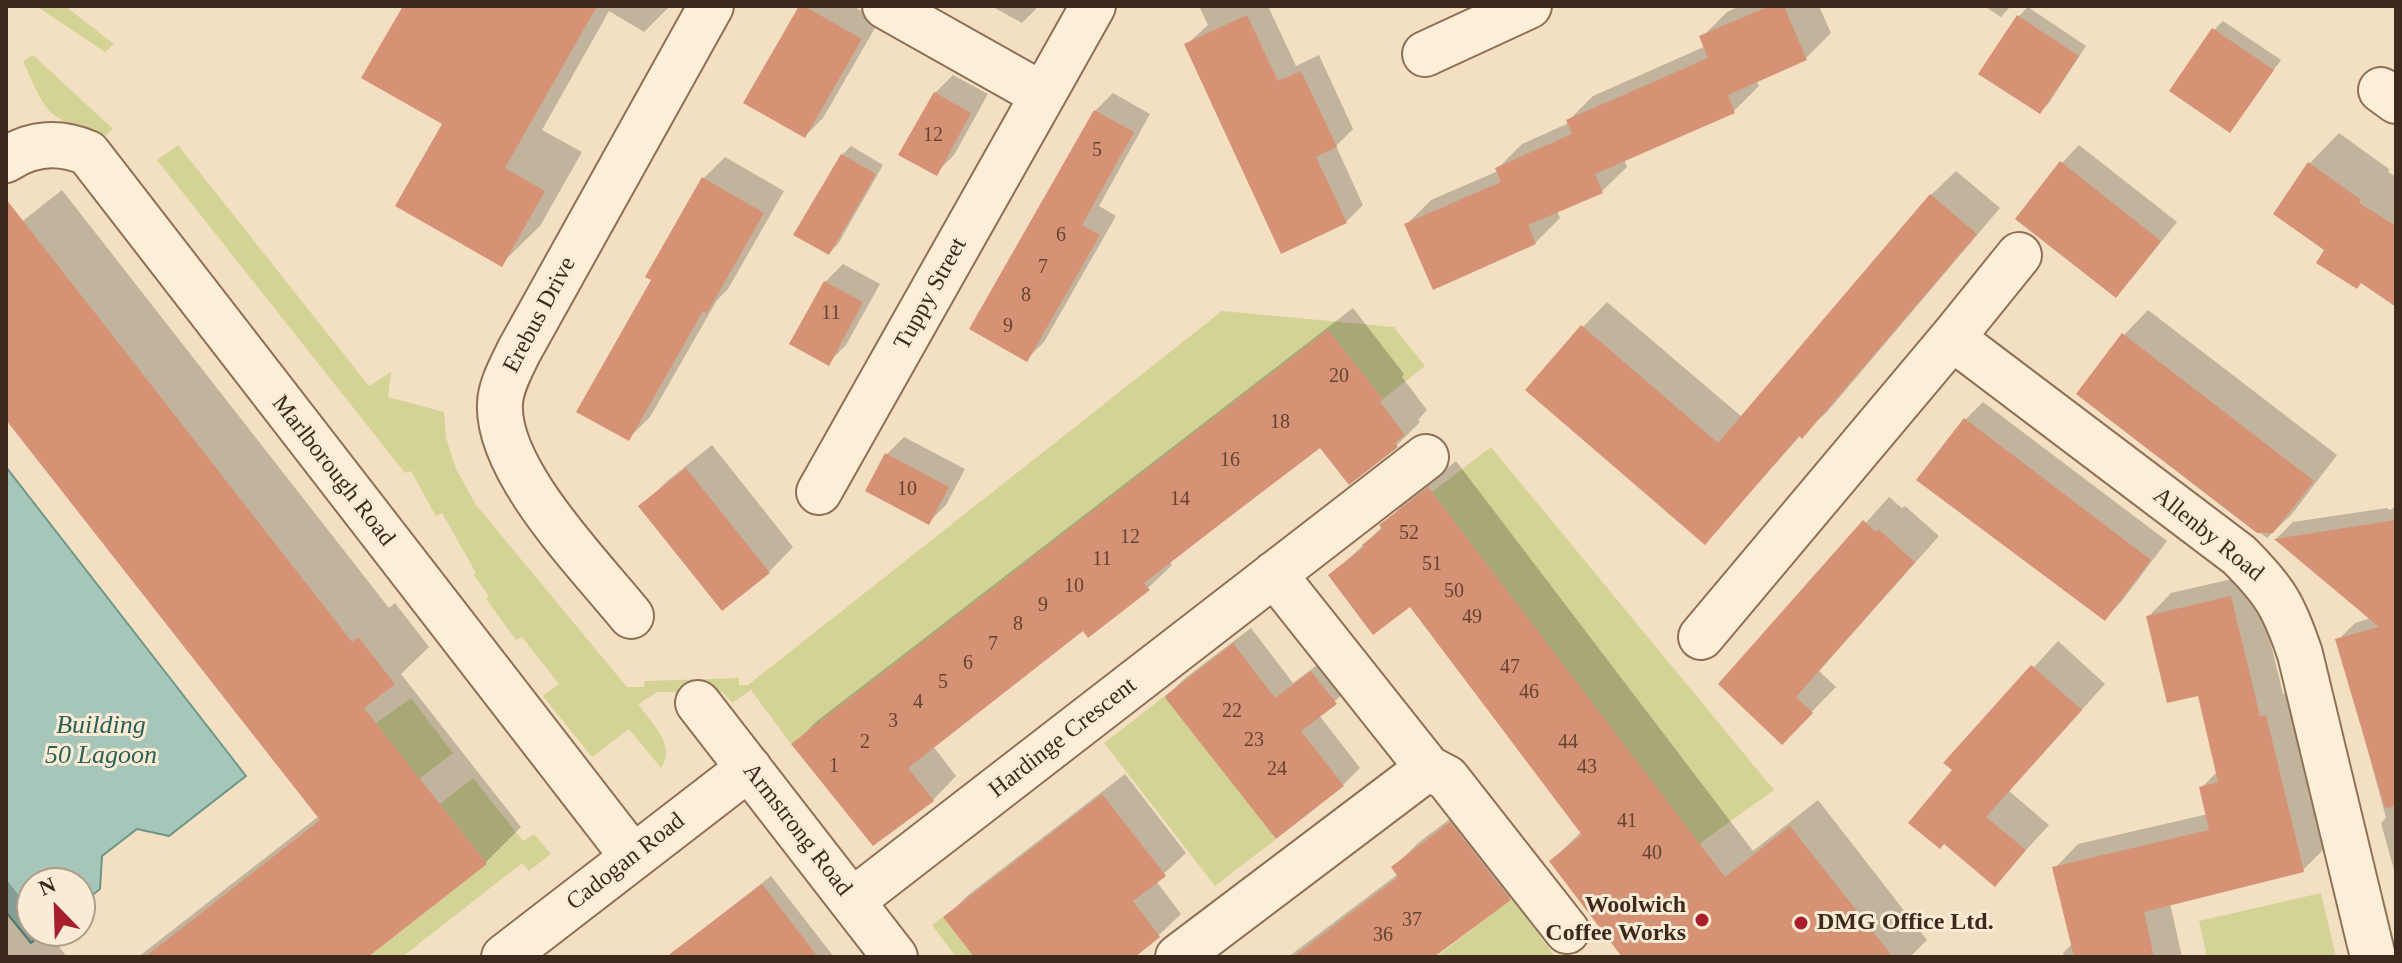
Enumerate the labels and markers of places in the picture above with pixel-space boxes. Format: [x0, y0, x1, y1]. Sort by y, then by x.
place label: Woolwich Coffee Works [1545, 892, 1686, 948]
place label: DMG Office Ltd. [1817, 909, 1994, 937]
marker: Woolwich Coffee Works [1693, 911, 1711, 929]
marker: DMG Office Ltd. [1792, 914, 1810, 932]

